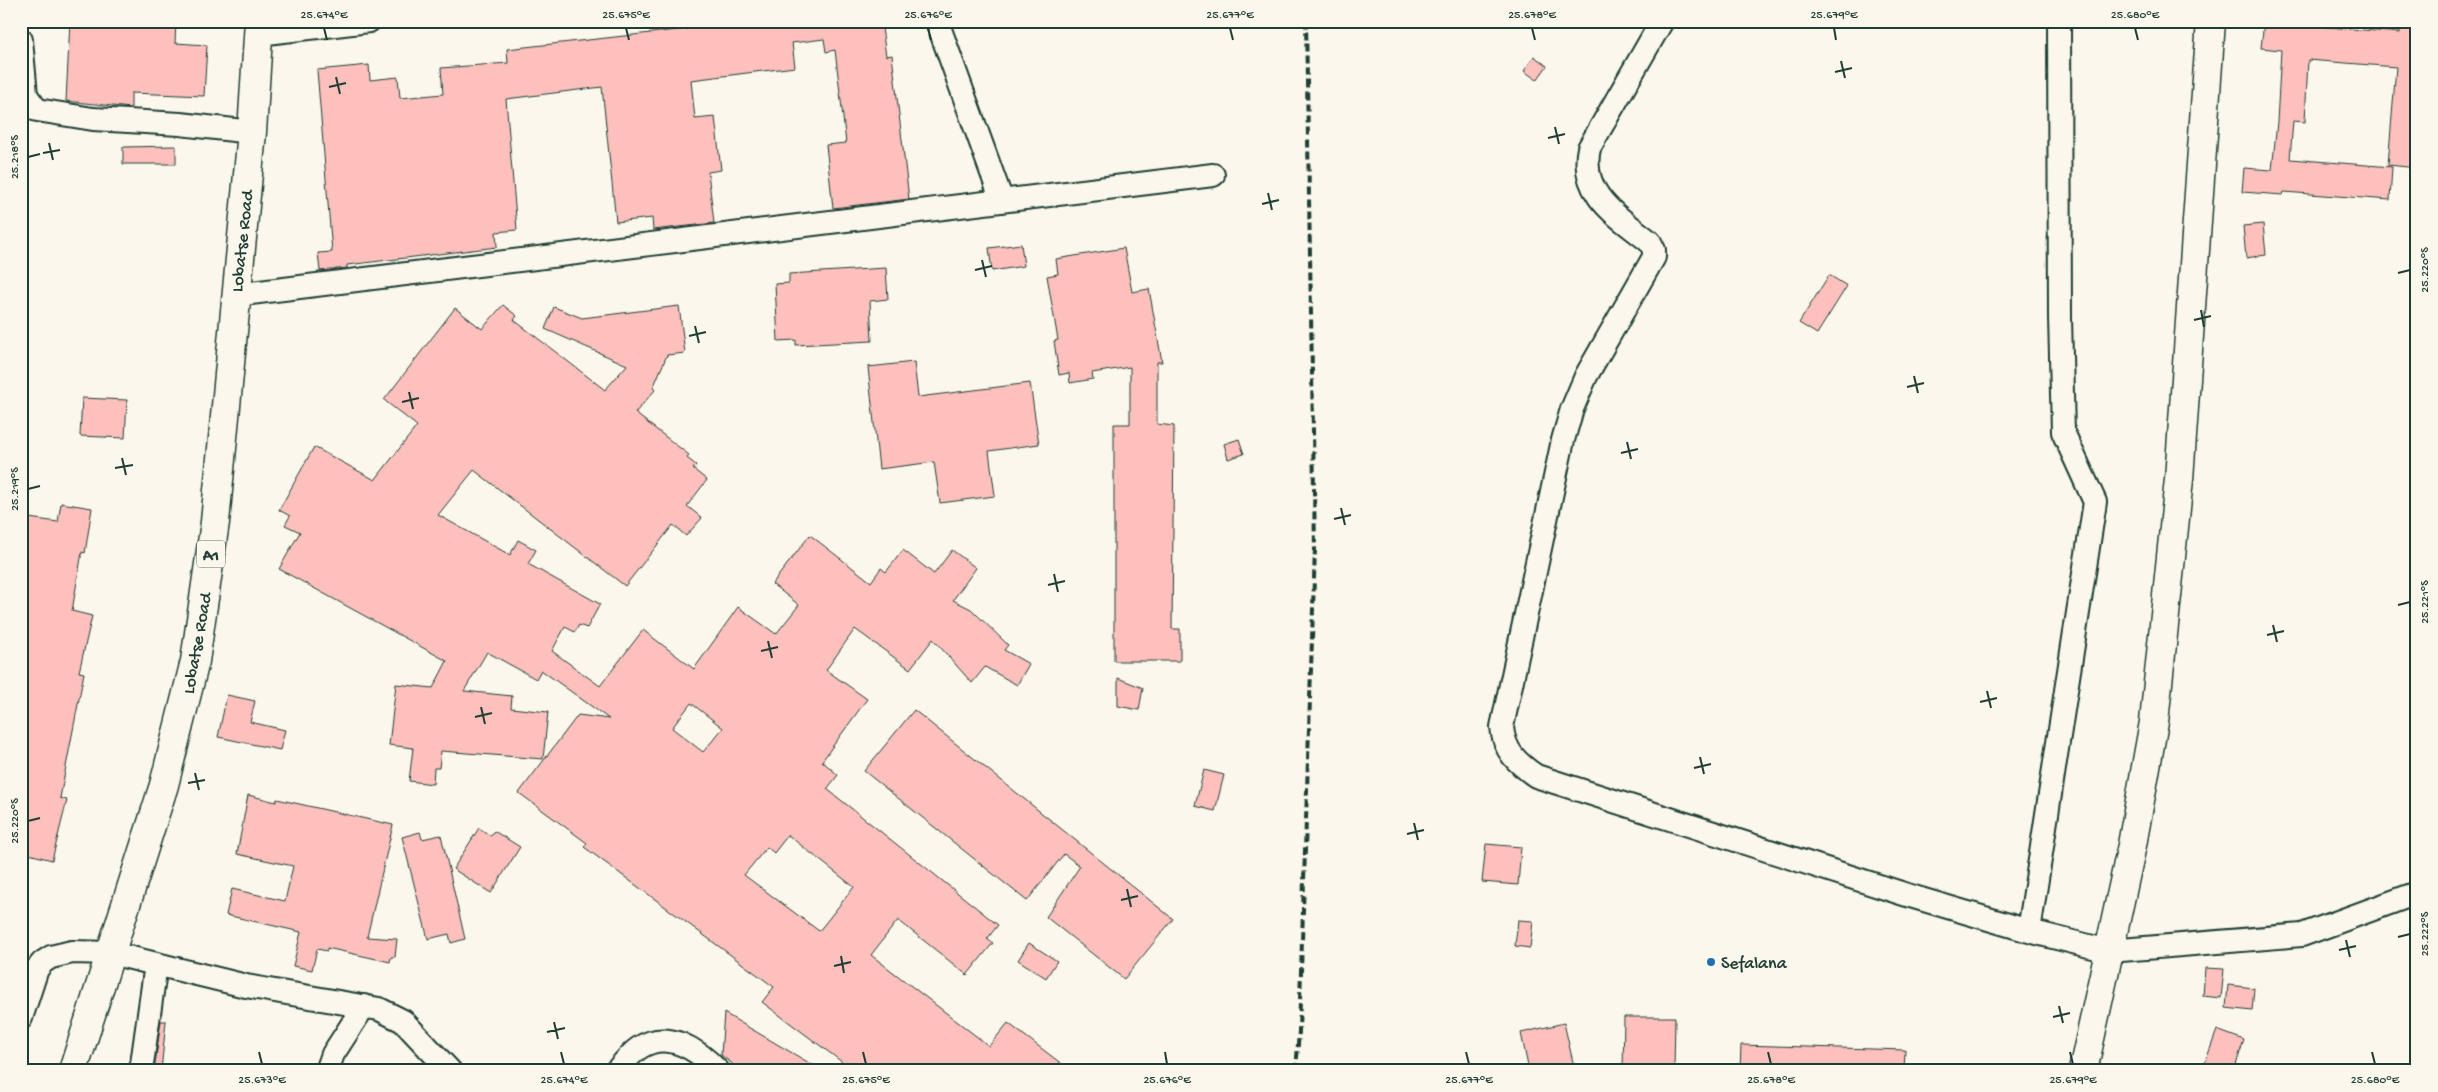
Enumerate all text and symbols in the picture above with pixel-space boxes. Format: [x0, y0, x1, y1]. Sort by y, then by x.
text: 25.674°E [301, 9, 348, 23]
text: 25.675°E [602, 9, 650, 23]
text: 25.676°E [904, 9, 952, 23]
text: 25.677°E [1206, 9, 1254, 23]
text: 25.678°E [1508, 9, 1556, 23]
text: 25.679°E [1810, 9, 1858, 23]
text: 25.680°E [2111, 9, 2160, 23]
text: 25.218°S [9, 134, 23, 179]
street label: Lobatse Road [228, 188, 259, 293]
text: 25.220°S [2419, 247, 2433, 293]
text: 25.219°S [9, 467, 23, 511]
road number: A1 [197, 540, 225, 568]
text: 25.221°S [2419, 580, 2433, 624]
street label: Lobatse Road [179, 590, 218, 696]
text: 25.220°S [9, 798, 23, 844]
text: 25.222°S [2419, 911, 2433, 956]
place label: Sefalana [1721, 954, 1788, 975]
marker: Sefalana [1705, 956, 1717, 968]
text: 25.673°E [238, 1074, 286, 1088]
text: 25.674°E [541, 1074, 588, 1088]
text: 25.675°E [842, 1074, 890, 1088]
text: 25.676°E [1143, 1074, 1191, 1088]
text: 25.677°E [1445, 1074, 1493, 1088]
text: 25.678°E [1747, 1074, 1795, 1088]
text: 25.679°E [2049, 1074, 2097, 1088]
text: 25.680°E [2351, 1074, 2400, 1088]

